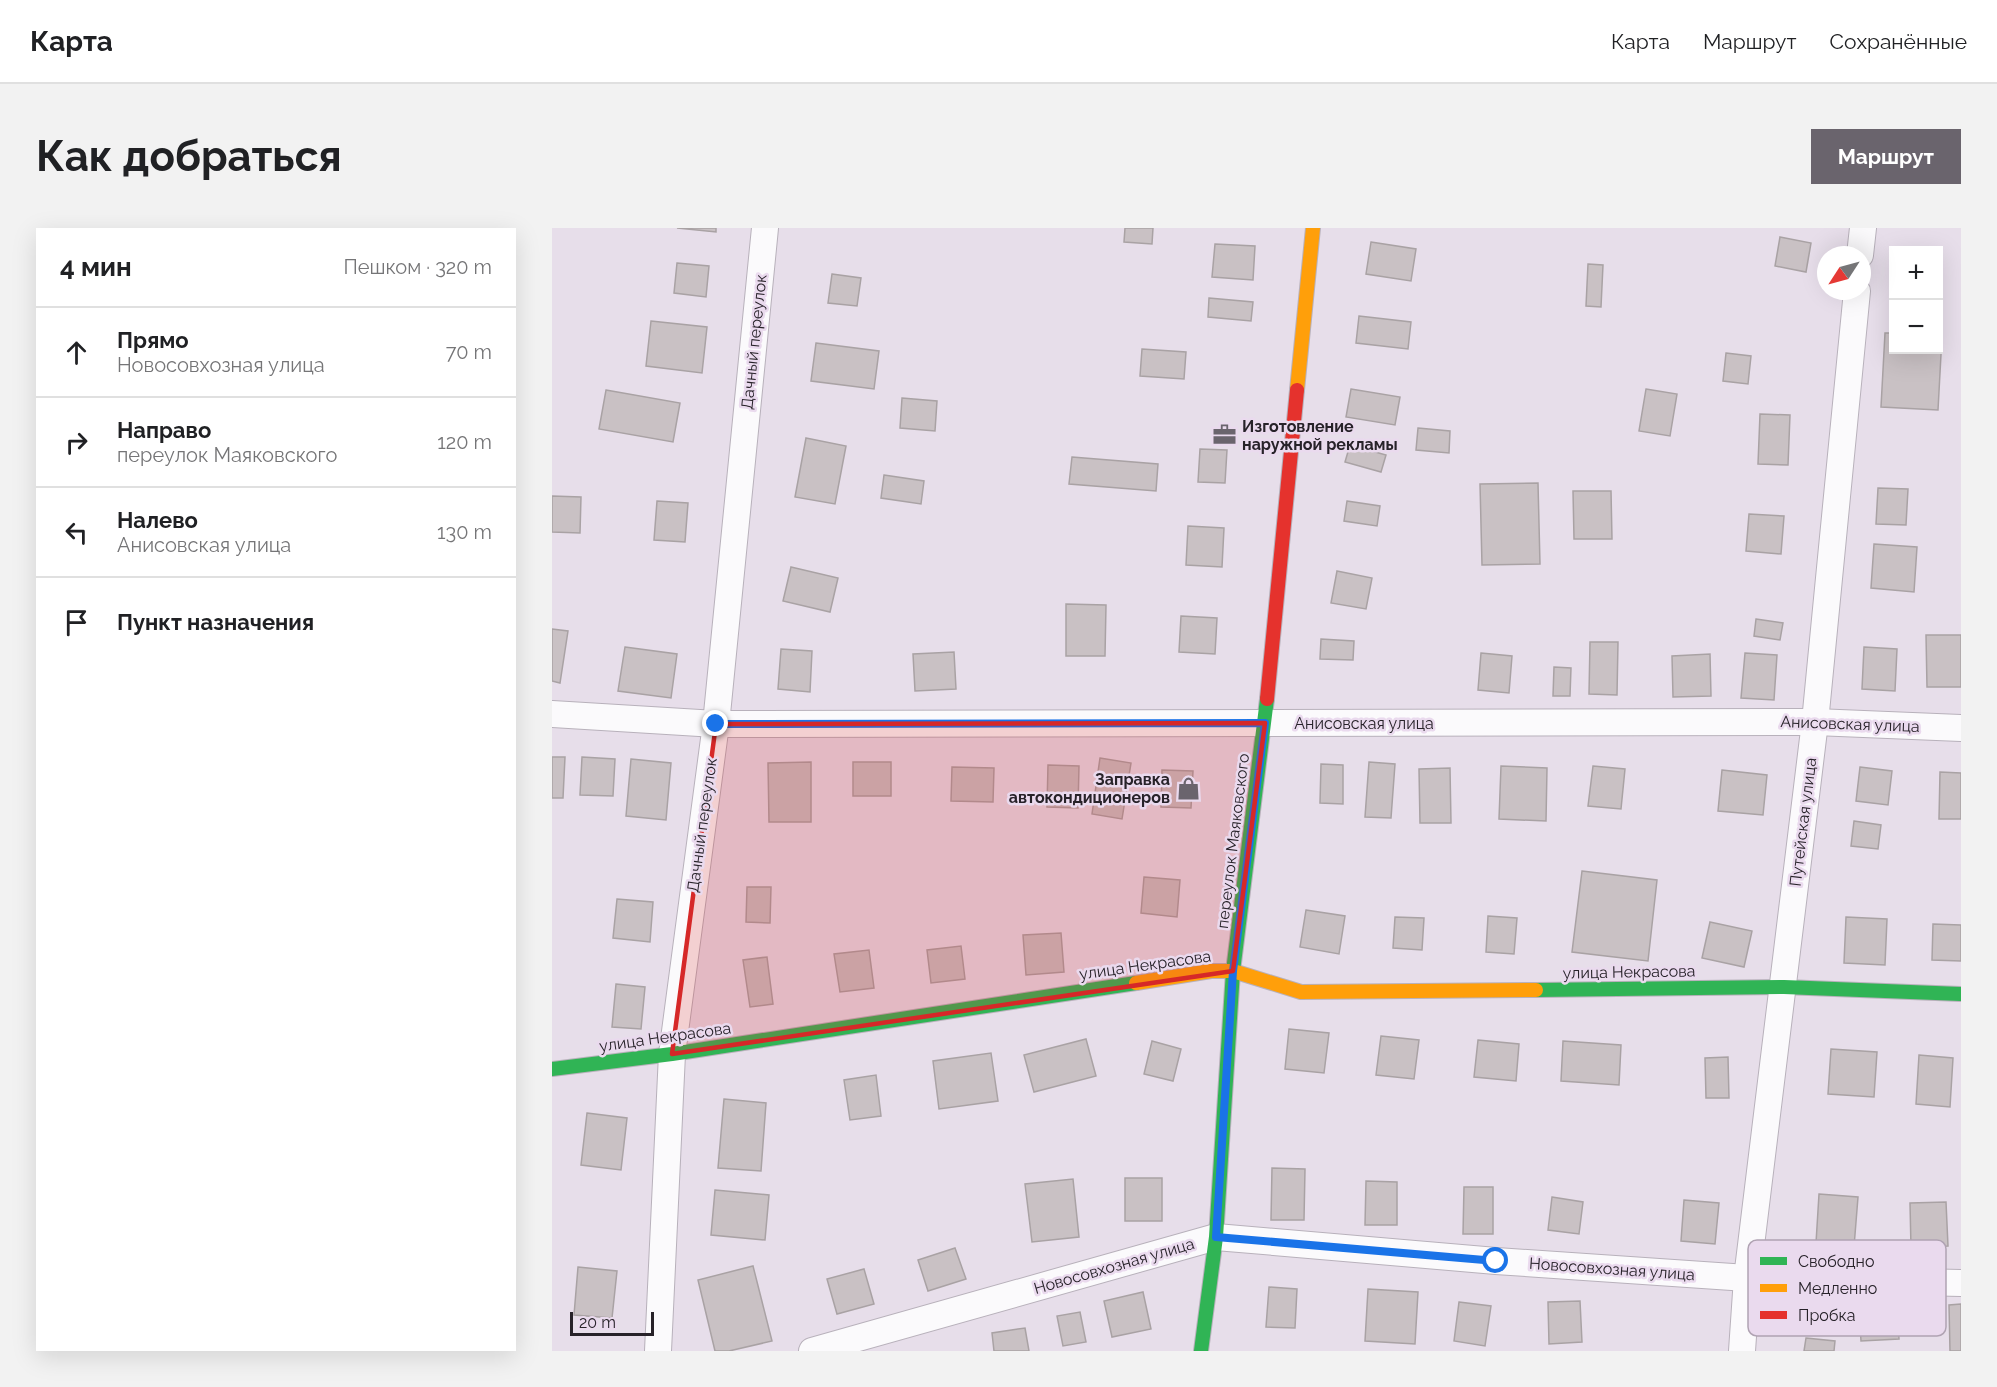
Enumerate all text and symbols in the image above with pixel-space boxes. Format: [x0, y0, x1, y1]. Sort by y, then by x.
text: Карта [30, 25, 113, 58]
text: Карта [1611, 29, 1670, 54]
text: Маршрут [1703, 29, 1796, 54]
text: Сохранённые [1829, 29, 1967, 54]
button: Маршрут [1811, 129, 1961, 184]
text: Как добраться [36, 132, 342, 181]
north arrow [1817, 246, 1871, 300]
map controls [1889, 246, 1943, 354]
button: + [1889, 246, 1943, 300]
text: 4 мин [60, 252, 132, 282]
text: Пешком · 320 m [343, 255, 492, 279]
street label: Дачный переулок [737, 273, 771, 411]
button: − [1889, 300, 1943, 354]
text: Прямо [117, 327, 189, 353]
icon: ahead [60, 336, 93, 369]
text: 70 m [446, 340, 492, 364]
text: Новосовхозная улица [117, 353, 325, 377]
text: Направо [117, 417, 211, 443]
place label: Изготовление наружной рекламы [1242, 417, 1398, 454]
office icon: Изготовление наружной рекламы [1211, 422, 1237, 448]
icon: right [60, 426, 93, 459]
text: 120 m [437, 430, 492, 454]
text: переулок Маяковского [117, 443, 337, 467]
text: Налево [117, 507, 198, 533]
icon: left [60, 516, 93, 549]
text: 130 m [437, 520, 492, 544]
text: Анисовская улица [117, 533, 291, 557]
icon: arrive [60, 606, 93, 639]
text: Пункт назначения [117, 609, 314, 635]
route end [702, 710, 728, 736]
street label: Анисовская улица [1780, 712, 1920, 736]
street label: Анисовская улица [1294, 714, 1434, 733]
street label: переулок Маяковского [1213, 752, 1253, 930]
street label: Дачный переулок [683, 756, 721, 894]
street label: Путейская улица [1786, 757, 1820, 887]
place label: Заправка автокондиционеров [1009, 770, 1170, 807]
shop icon: Заправка автокондиционеров [1175, 775, 1201, 801]
street label: улица Некрасова [1078, 946, 1212, 984]
street label: улица Некрасова [1562, 961, 1696, 983]
street label: улица Некрасова [598, 1018, 732, 1056]
street label: Новосовхозная улица [1032, 1234, 1196, 1298]
legend [1748, 1240, 1946, 1336]
route start [1482, 1247, 1508, 1273]
text: Свободно [1798, 1252, 1874, 1271]
street label: Новосовхозная улица [1528, 1254, 1696, 1284]
text: Медленно [1798, 1279, 1877, 1298]
text: Пробка [1798, 1306, 1856, 1325]
scale bar [570, 1309, 654, 1336]
text: 20 m [579, 1313, 616, 1332]

